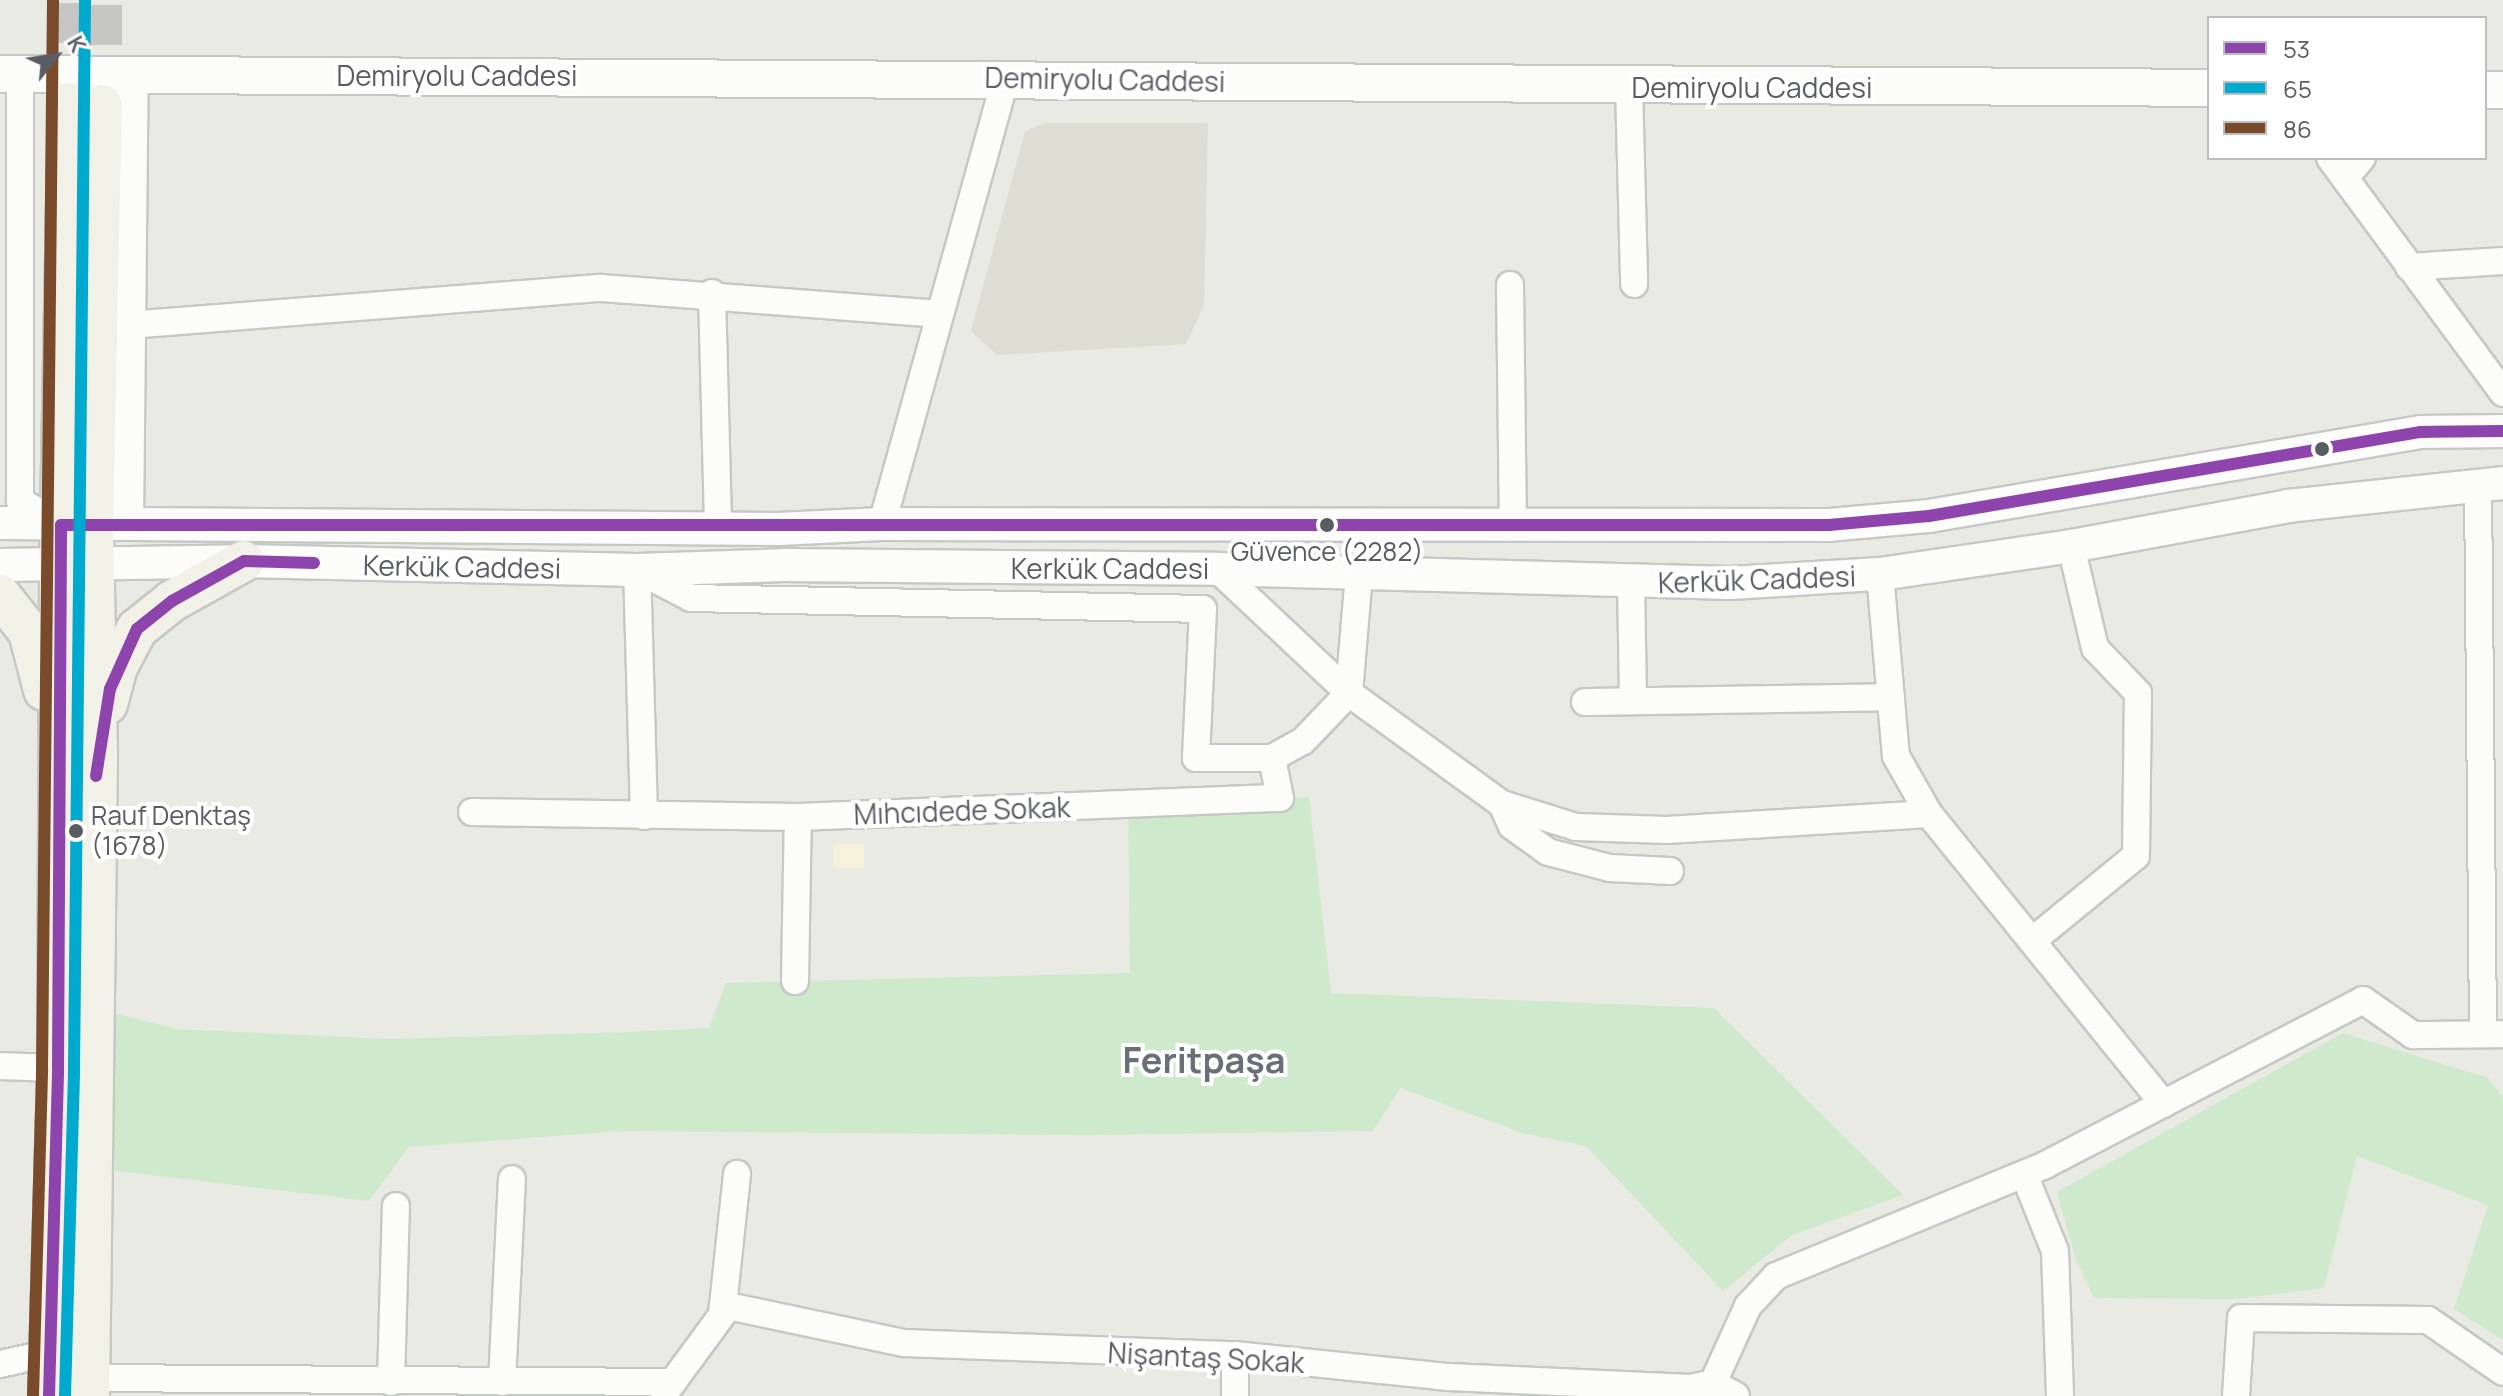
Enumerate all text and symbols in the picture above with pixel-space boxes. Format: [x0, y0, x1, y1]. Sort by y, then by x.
north arrow [16, 16, 96, 96]
legend [2207, 16, 2487, 160]
text: K [60, 30, 93, 58]
text: 53 [2283, 32, 2310, 65]
street label: Demiryolu Caddesi [337, 58, 577, 92]
street label: Demiryolu Caddesi [984, 60, 1226, 98]
street label: Demiryolu Caddesi [1632, 70, 1872, 104]
text: 65 [2283, 72, 2312, 105]
text: 86 [2283, 112, 2312, 145]
unlabelled marker [2314, 441, 2330, 457]
marker: Güvence (2282) [1319, 517, 1335, 533]
place label: Güvence (2282) [1231, 536, 1423, 568]
street label: Kerkük Caddesi [363, 547, 561, 585]
street label: Kerkük Caddesi [1011, 551, 1209, 585]
street label: Kerkük Caddesi [1657, 559, 1857, 599]
street label: Mıhcıdede Sokak [853, 789, 1071, 831]
place label: Rauf Denktaş (1678) [91, 800, 251, 862]
marker: Rauf Denktaş (1678) [68, 823, 84, 839]
district label: Feritpaşa [1122, 1038, 1286, 1082]
street label: Nişantaş Sokak [1107, 1335, 1305, 1379]

